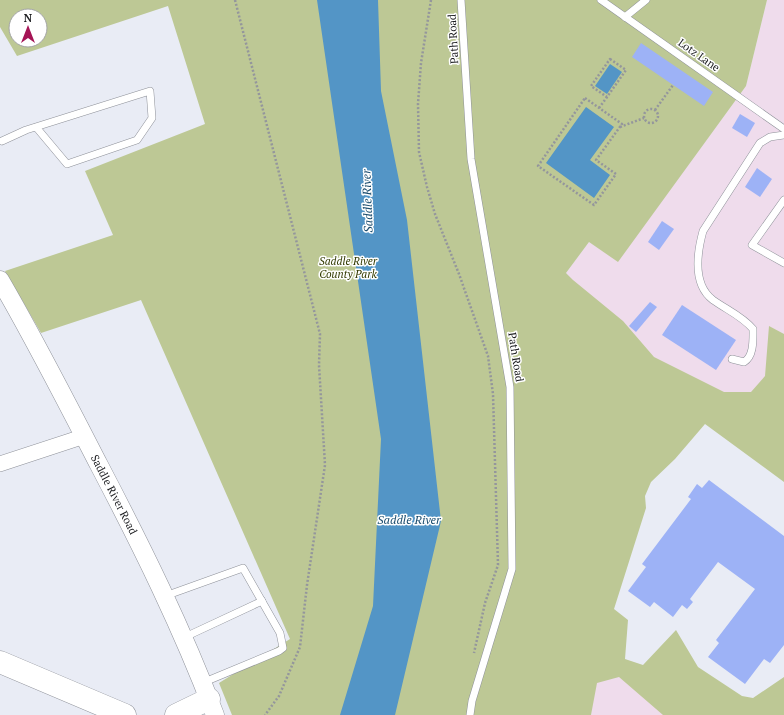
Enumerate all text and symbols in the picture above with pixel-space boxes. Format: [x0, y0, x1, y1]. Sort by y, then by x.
north arrow [8, 8, 48, 48]
text: N [24, 11, 33, 25]
street label: Path Road [445, 14, 461, 64]
street label: Lotz Lane [675, 36, 723, 75]
water label: Saddle River [358, 168, 376, 233]
park label: Saddle River County Park [319, 254, 378, 281]
street label: Path Road [505, 331, 527, 383]
street label: Saddle River Road [88, 452, 141, 537]
water label: Saddle River [377, 512, 442, 527]

